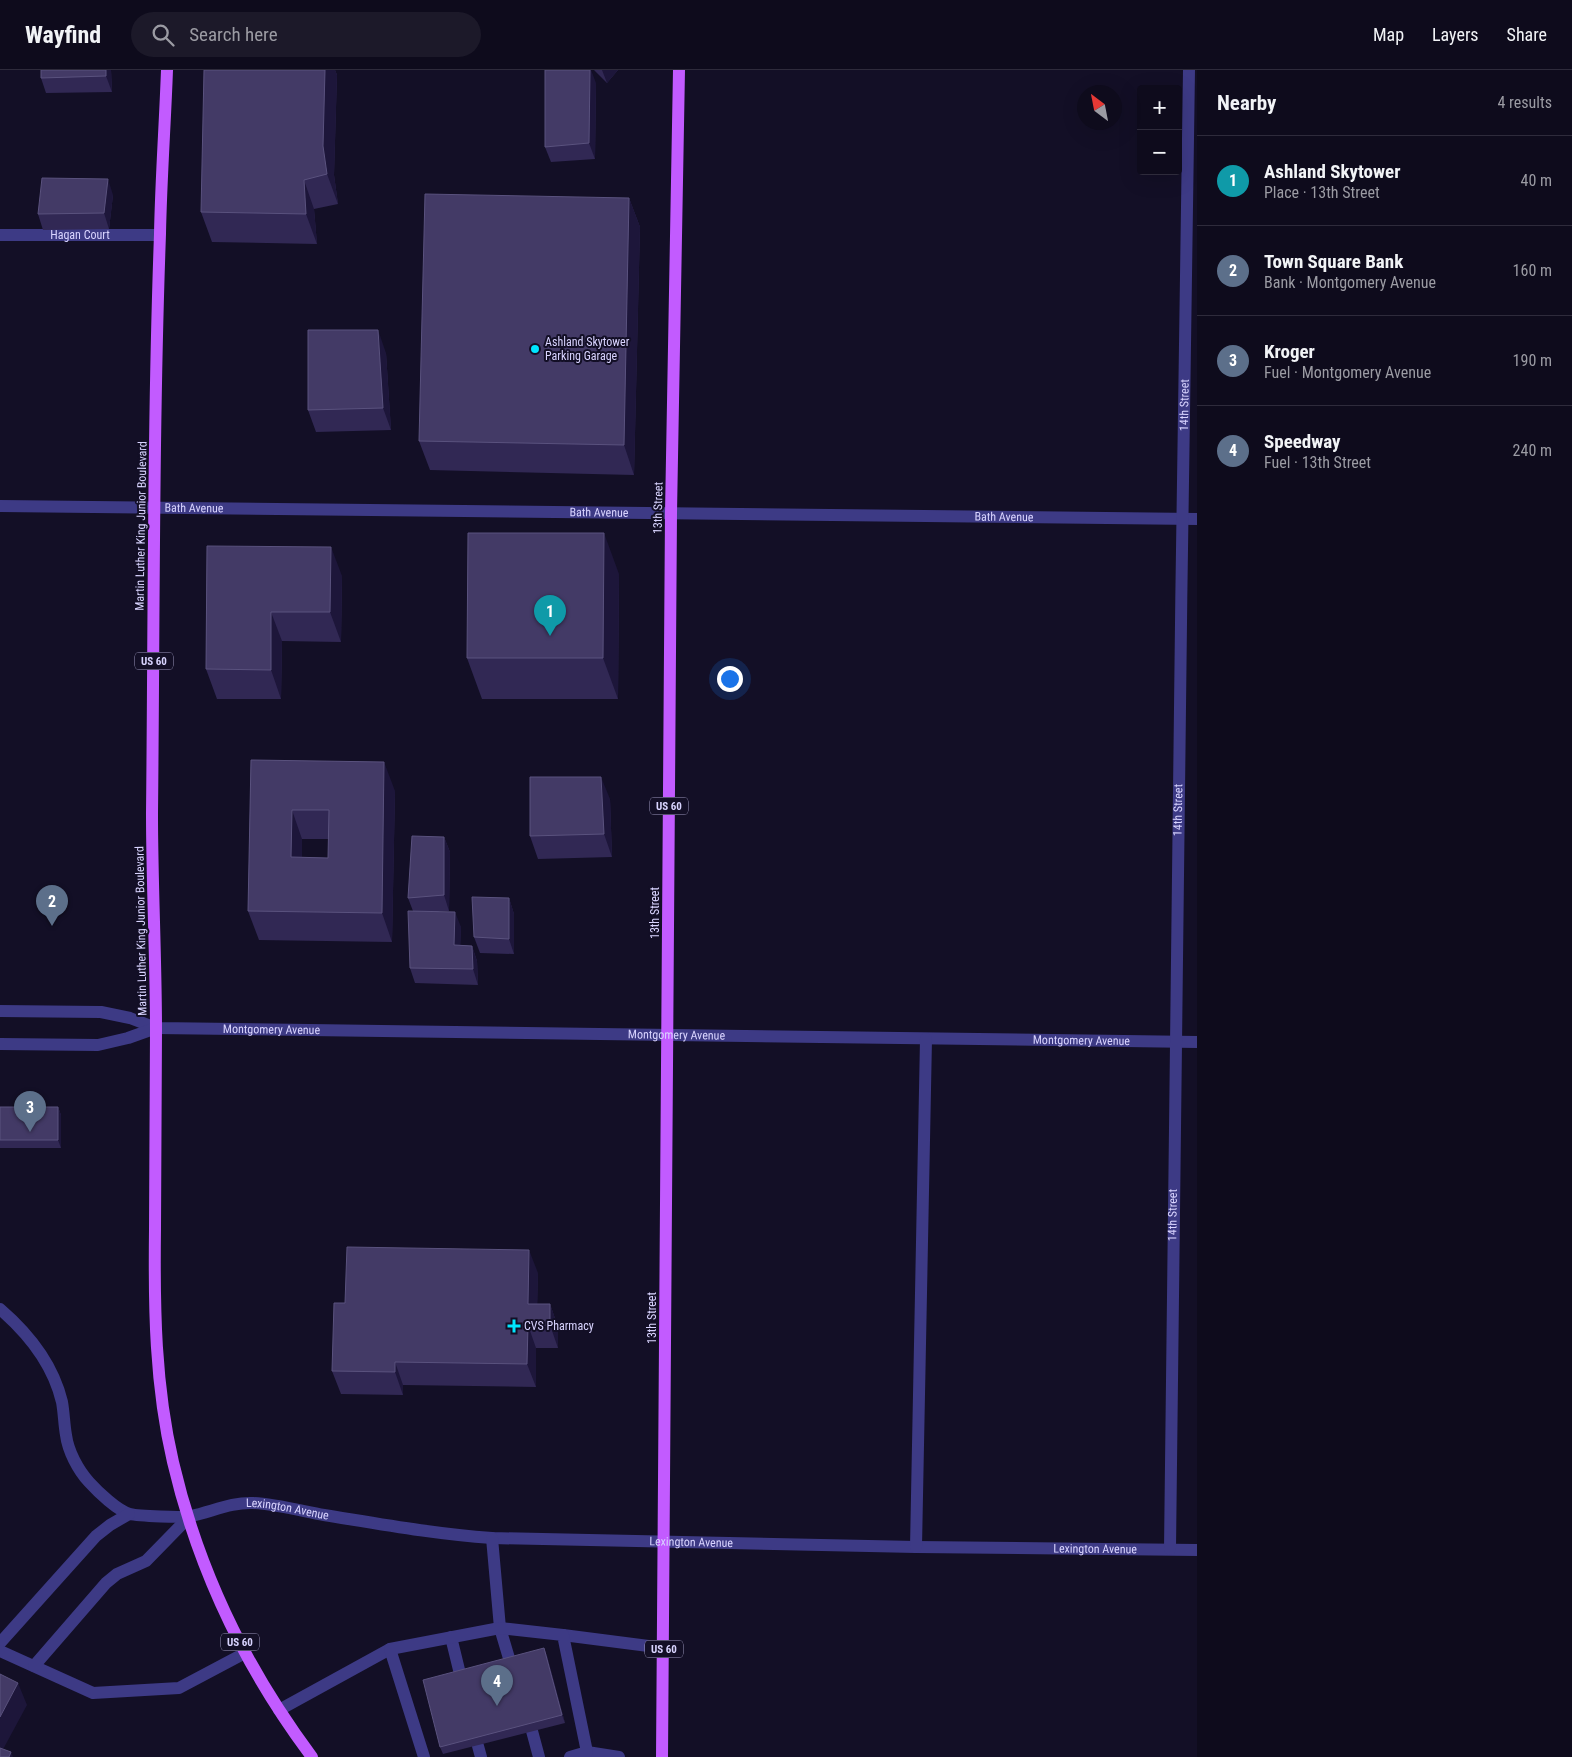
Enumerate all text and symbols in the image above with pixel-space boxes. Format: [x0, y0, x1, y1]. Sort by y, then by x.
search box [131, 12, 481, 57]
text: Wayfind [25, 21, 101, 49]
icon: search [149, 21, 177, 49]
text: Search here [189, 23, 278, 46]
text: Map [1373, 24, 1404, 45]
text: Layers [1432, 24, 1479, 45]
text: Share [1507, 24, 1547, 45]
north arrow [1077, 85, 1122, 130]
map controls [1137, 85, 1182, 175]
button: + [1137, 85, 1182, 130]
text: Nearby [1217, 91, 1276, 115]
text: 4 results [1497, 93, 1552, 112]
button: − [1137, 130, 1182, 175]
text: Ashland Skytower [1264, 160, 1400, 183]
text: 1 [1229, 171, 1237, 190]
text: 40 m [1520, 171, 1552, 190]
text: Place · 13th Street [1264, 183, 1380, 202]
street label: Hagan Court [50, 228, 110, 242]
text: Town Square Bank [1264, 250, 1403, 273]
text: 2 [1229, 261, 1237, 280]
text: 160 m [1513, 261, 1552, 280]
text: Bank · Montgomery Avenue [1264, 273, 1436, 292]
place label: Ashland Skytower Parking Garage [545, 335, 630, 363]
text: Kroger [1264, 340, 1315, 363]
marker: Ashland Skytower Parking Garage [529, 343, 541, 355]
text: 3 [1229, 351, 1237, 370]
text: 190 m [1513, 351, 1552, 370]
text: Fuel · Montgomery Avenue [1264, 363, 1431, 382]
street label: 14th Street [1177, 378, 1192, 431]
text: Speedway [1264, 430, 1341, 453]
street label: Martin Luther King Junior Boulevard [133, 441, 149, 611]
text: 4 [1229, 441, 1237, 460]
text: 240 m [1513, 441, 1552, 460]
text: Fuel · 13th Street [1264, 453, 1371, 472]
street label: 13th Street [651, 481, 665, 534]
street label: Bath Avenue [164, 501, 224, 515]
street label: Bath Avenue [569, 505, 629, 520]
street label: Bath Avenue [974, 510, 1034, 524]
pin: 1 [534, 595, 566, 636]
road number: US 60 [135, 652, 173, 670]
your location [717, 666, 743, 692]
street label: 14th Street [1171, 783, 1185, 836]
road number: US 60 [650, 798, 688, 814]
street label: Martin Luther King Junior Boulevard [133, 846, 149, 1016]
pin: 2 [36, 885, 68, 926]
street label: 13th Street [648, 887, 662, 939]
street label: Montgomery Avenue [223, 1022, 321, 1037]
street label: Montgomery Avenue [628, 1027, 726, 1043]
street label: Montgomery Avenue [1033, 1033, 1131, 1048]
pin: 3 [14, 1091, 46, 1132]
street label: 14th Street [1165, 1188, 1180, 1241]
street label: 13th Street [645, 1292, 659, 1344]
place label: CVS Pharmacy [524, 1319, 594, 1333]
marker: CVS Pharmacy [508, 1320, 520, 1332]
street label: Lexington Avenue [246, 1496, 330, 1523]
street label: Lexington Avenue [649, 1534, 734, 1550]
street label: Lexington Avenue [1053, 1541, 1137, 1556]
road number: US 60 [221, 1634, 259, 1650]
road number: US 60 [645, 1640, 683, 1658]
pin: 4 [481, 1665, 513, 1706]

